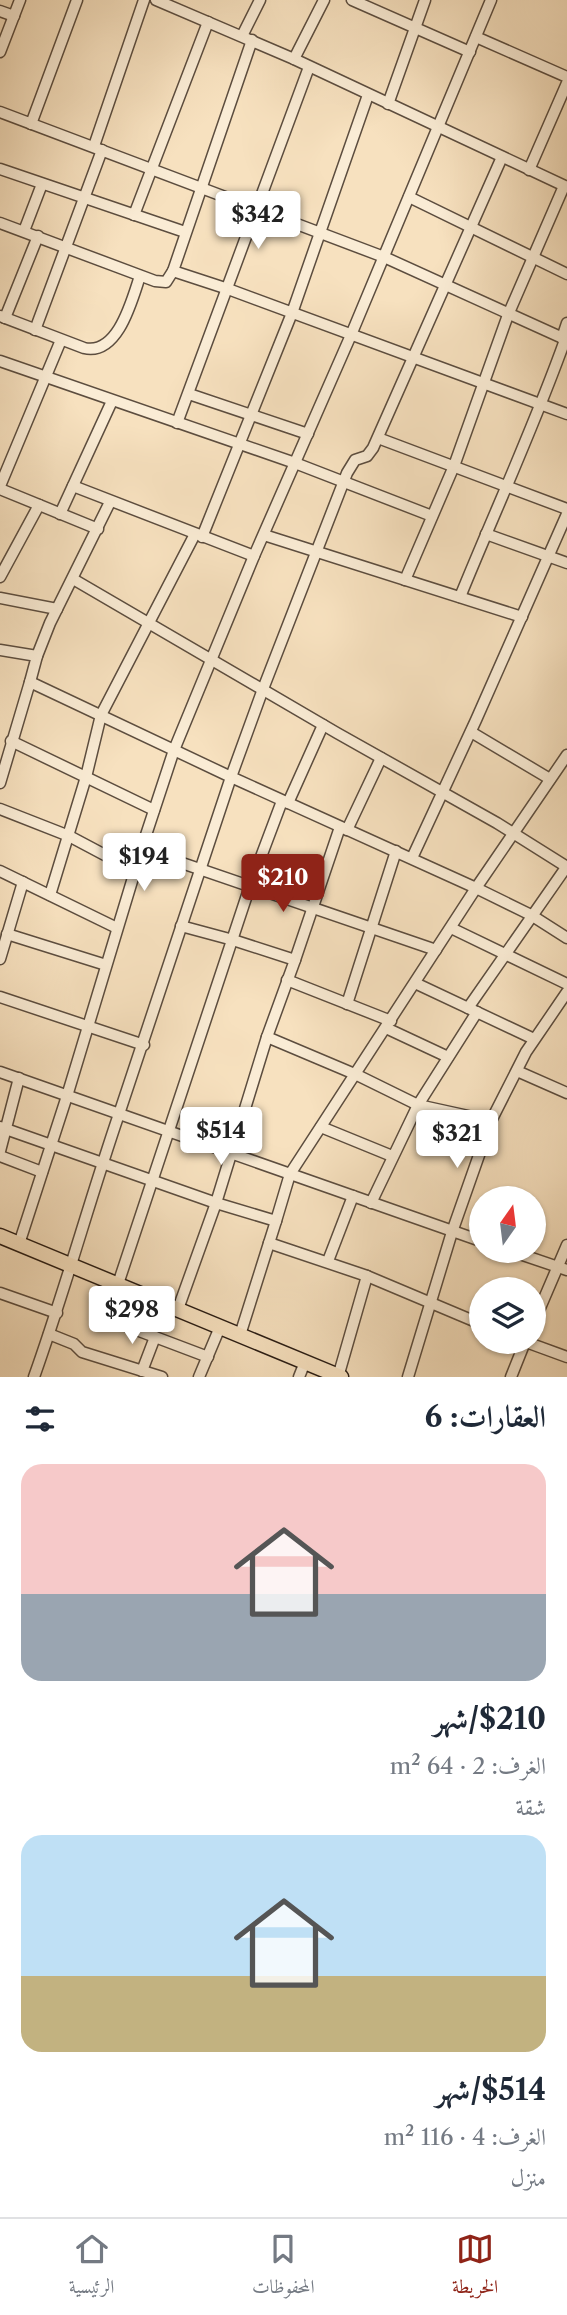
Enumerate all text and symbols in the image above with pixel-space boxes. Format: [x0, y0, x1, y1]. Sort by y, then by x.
pin: $342 [217, 191, 299, 251]
text: $342 [231, 200, 285, 228]
pin: $194 [103, 834, 185, 893]
text: $194 [119, 842, 169, 870]
pin: $210 [242, 855, 324, 914]
text: $210 [257, 863, 309, 891]
pin: $514 [180, 1108, 262, 1167]
pin: $321 [416, 1110, 498, 1170]
text: $514 [196, 1116, 246, 1144]
text: $321 [432, 1119, 482, 1147]
north arrow [469, 1186, 546, 1264]
map controls [469, 1186, 546, 1354]
button: layers [469, 1277, 546, 1354]
pin: $298 [91, 1286, 173, 1346]
text: $298 [105, 1295, 159, 1323]
text: العقارات: 6 [424, 1398, 546, 1435]
icon: filters [21, 1400, 59, 1438]
icon: home [221, 1509, 347, 1635]
text: $210/شهر [434, 1700, 546, 1737]
text: الغرف: 2 · 64 m² [390, 1752, 546, 1780]
text: شقة [516, 1793, 546, 1821]
icon: home [221, 1880, 347, 2006]
text: $514/شهر [436, 2071, 546, 2108]
text: الغرف: 4 · 116 m² [384, 2123, 546, 2151]
text: منزل [511, 2164, 546, 2192]
tab: الرئيسية [69, 2230, 114, 2305]
tab: المحفوظات [252, 2230, 315, 2305]
tab: الخريطة [452, 2230, 498, 2305]

